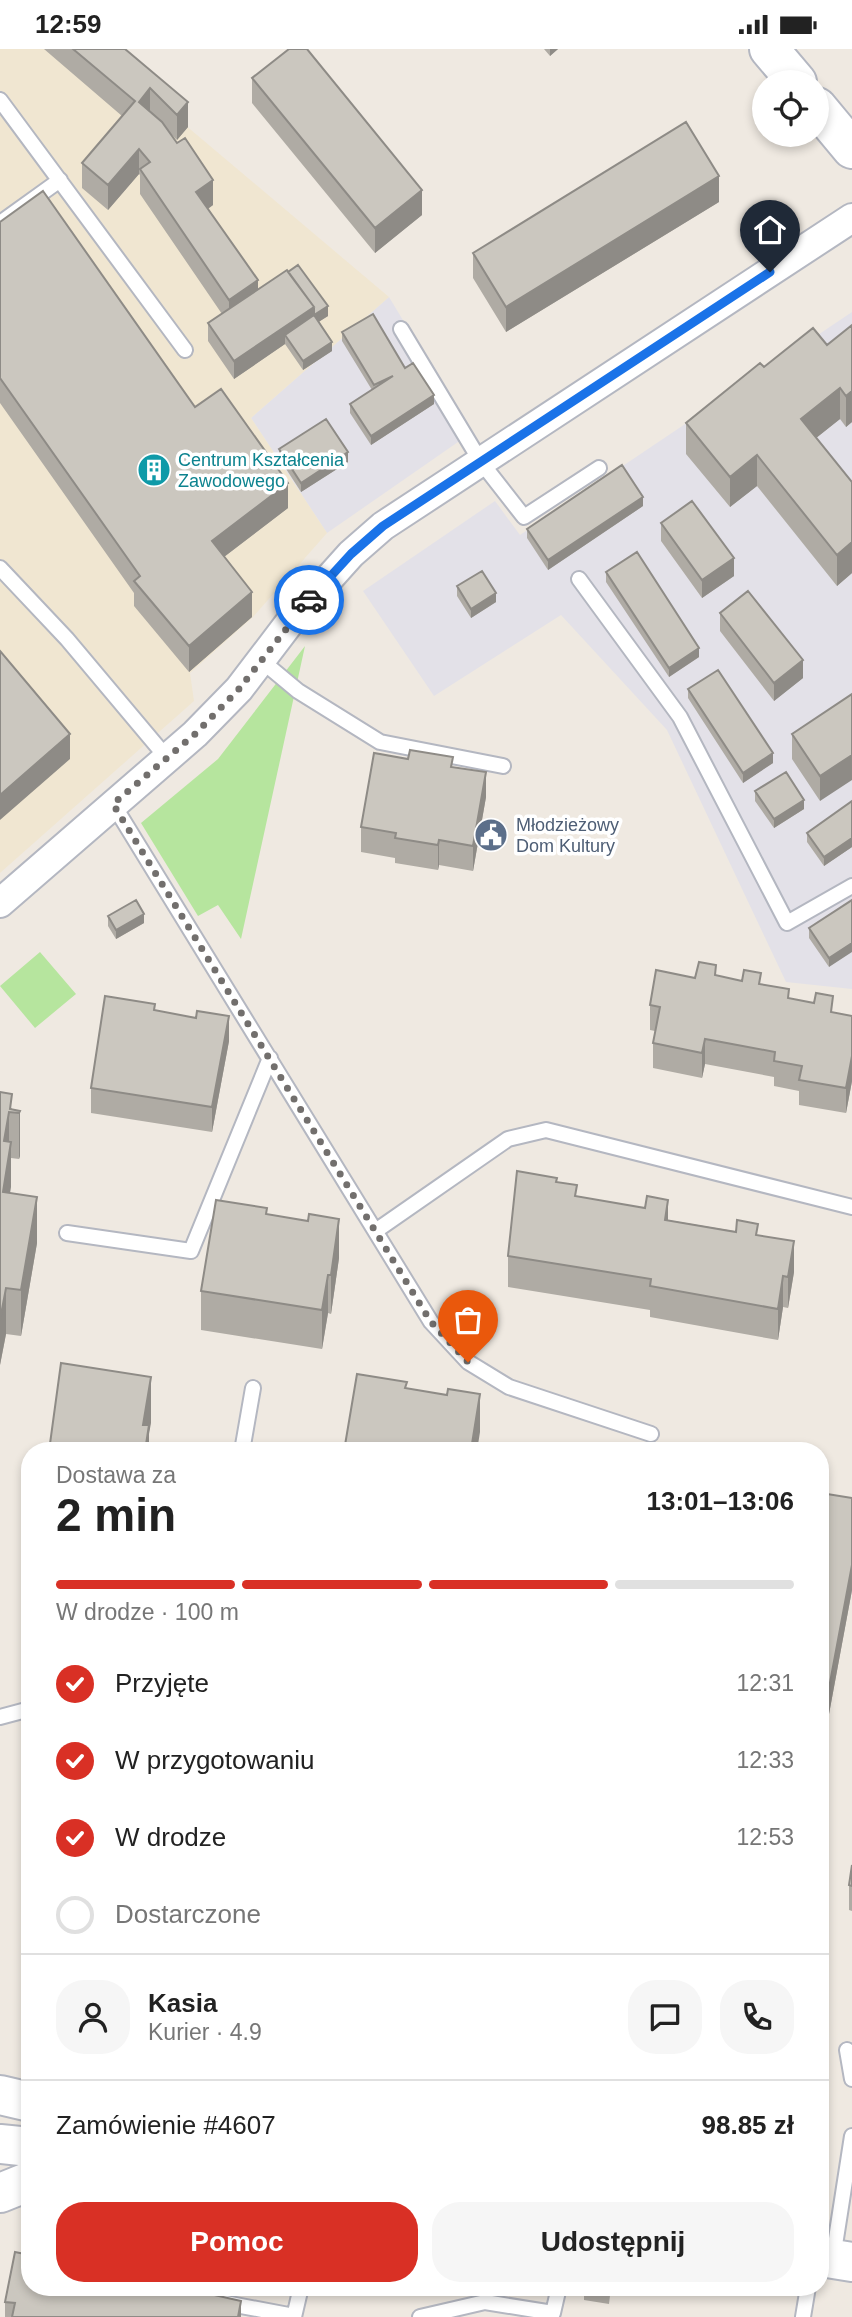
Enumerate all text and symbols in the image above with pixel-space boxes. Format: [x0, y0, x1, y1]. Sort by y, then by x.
text: 12:59 [35, 9, 102, 39]
map controls [752, 70, 829, 147]
button: locate [752, 70, 829, 147]
pin [740, 200, 800, 272]
icon: home [751, 211, 789, 249]
place label: Centrum Kształcenia Zawodowego [178, 450, 345, 491]
building icon: Centrum Kształcenia Zawodowego [135, 451, 173, 489]
courier [274, 565, 344, 635]
icon: car [290, 581, 328, 619]
place label: Młodzieżowy Dom Kultury [516, 815, 619, 856]
public building icon: Młodzieżowy Dom Kultury [472, 816, 510, 854]
pin [438, 1290, 498, 1362]
icon: bag [449, 1301, 487, 1339]
text: Dostawa za [56, 1462, 176, 1488]
text: 13:01–13:06 [647, 1486, 794, 1516]
text: 2 min [56, 1489, 176, 1541]
text: W drodze · 100 m [56, 1599, 239, 1625]
icon: check [56, 1665, 94, 1703]
text: Przyjęte [115, 1668, 209, 1698]
text: 12:31 [736, 1670, 794, 1696]
icon: check [56, 1742, 94, 1780]
text: W przygotowaniu [115, 1745, 314, 1775]
text: 12:33 [736, 1747, 794, 1773]
icon: check [56, 1819, 94, 1857]
text: W drodze [115, 1822, 226, 1852]
text: 12:53 [736, 1824, 794, 1850]
text: Dostarczone [115, 1899, 261, 1929]
button: person [56, 1980, 130, 2054]
button: chat [628, 1980, 702, 2054]
button: phone [720, 1980, 794, 2054]
text: Kasia [148, 1988, 217, 2018]
text: Kurier · 4.9 [148, 2019, 262, 2045]
text: Zamówienie #4607 [56, 2110, 276, 2140]
text: 98.85 zł [701, 2110, 794, 2140]
button: Pomoc [56, 2202, 418, 2282]
button: Udostępnij [432, 2202, 794, 2282]

